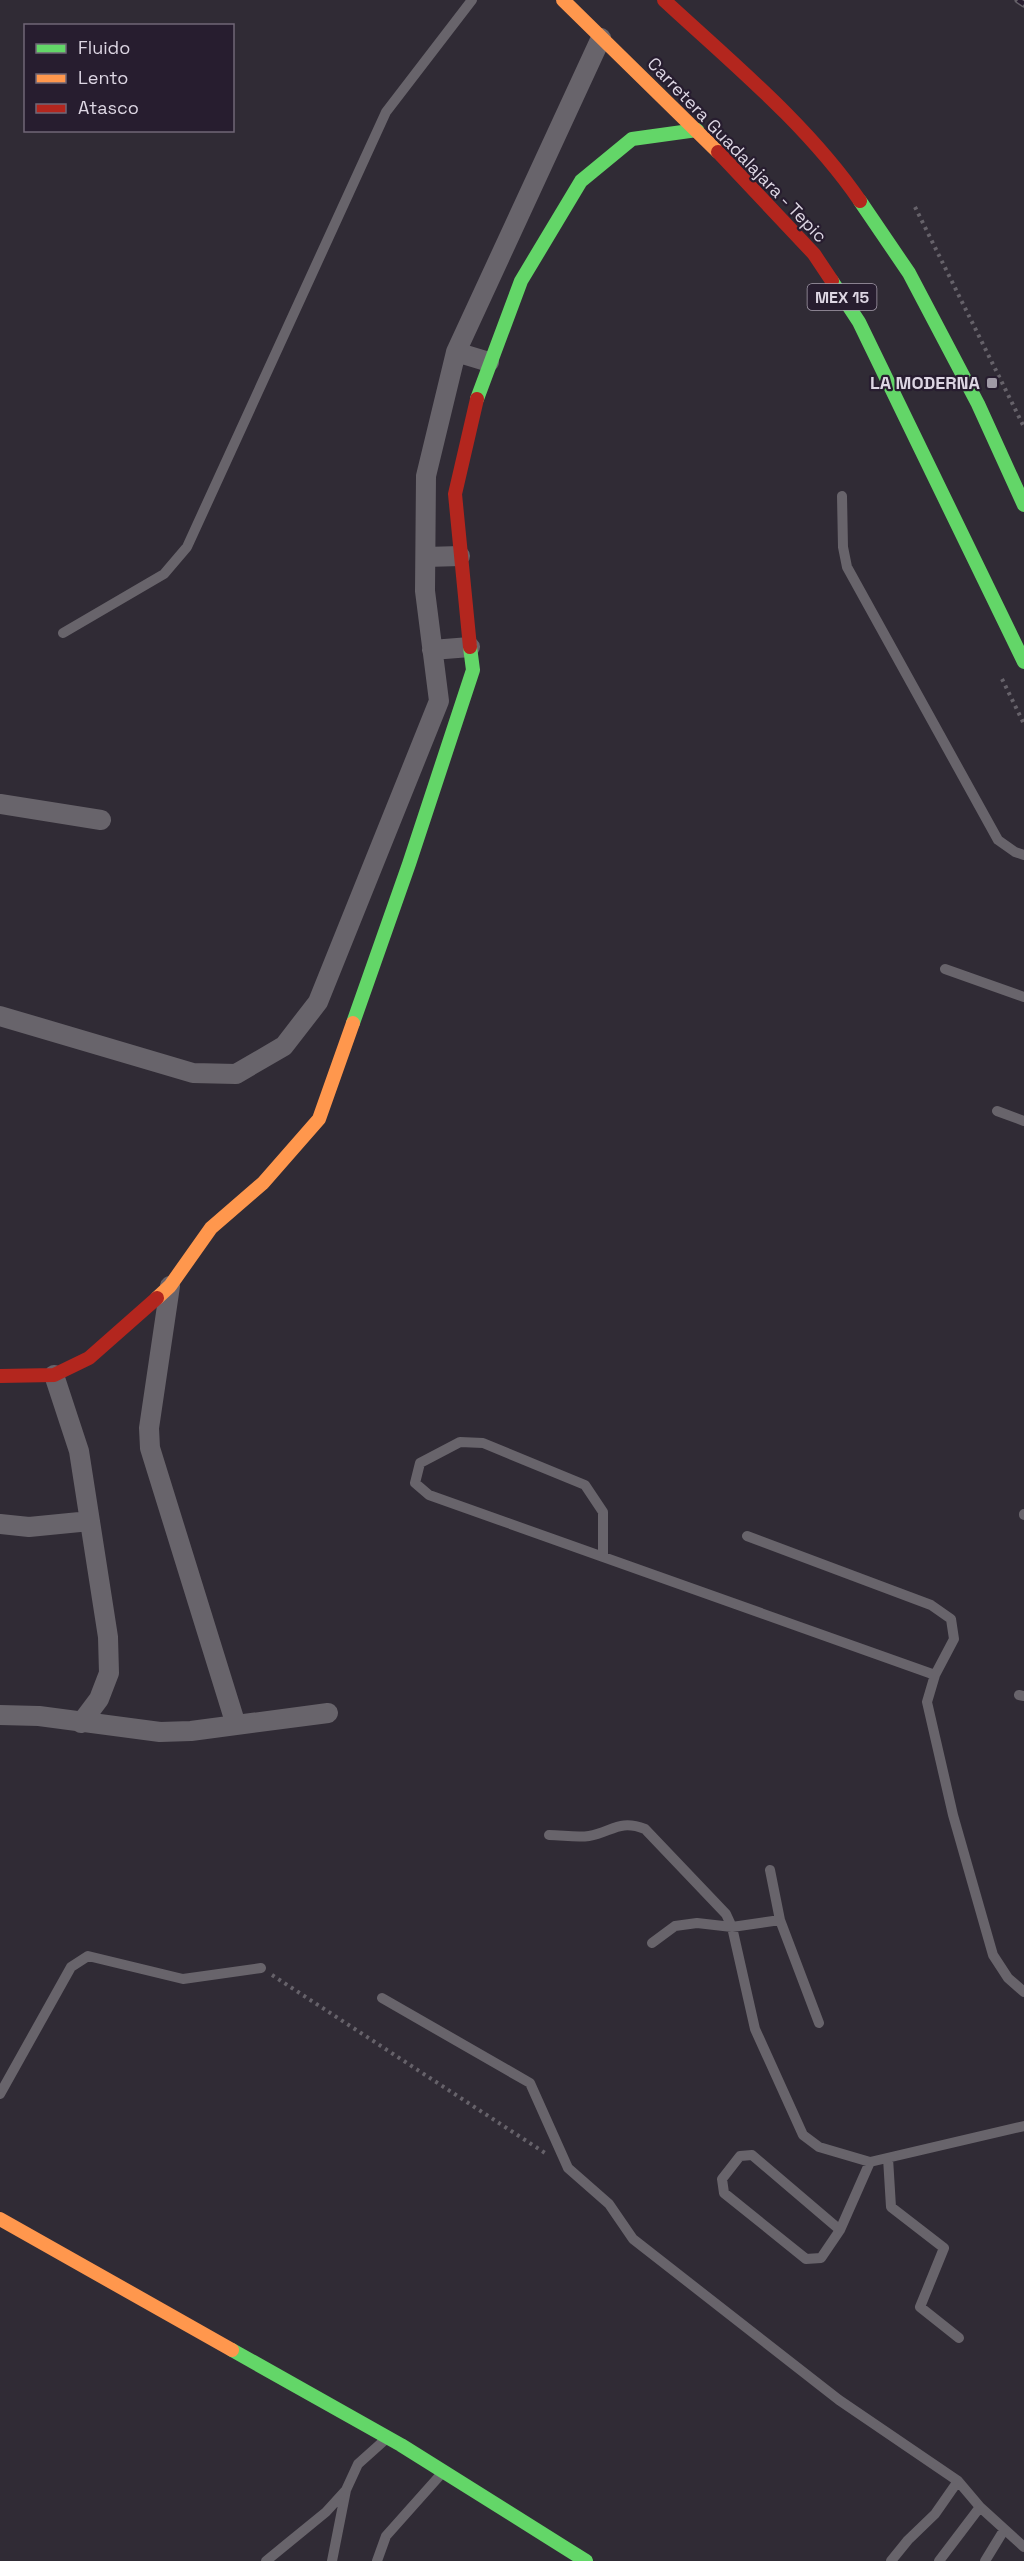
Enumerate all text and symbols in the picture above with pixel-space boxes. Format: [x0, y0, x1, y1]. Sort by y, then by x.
legend [24, 24, 234, 132]
text: Fluido [78, 36, 130, 59]
street label: Carretera Guadalajara - Tepic [643, 52, 832, 247]
text: Lento [78, 66, 128, 89]
text: Atasco [78, 96, 139, 119]
road number: MEX 15 [808, 284, 876, 310]
place label: LA MODERNA [870, 371, 981, 394]
marker: LA MODERNA [985, 376, 999, 390]

